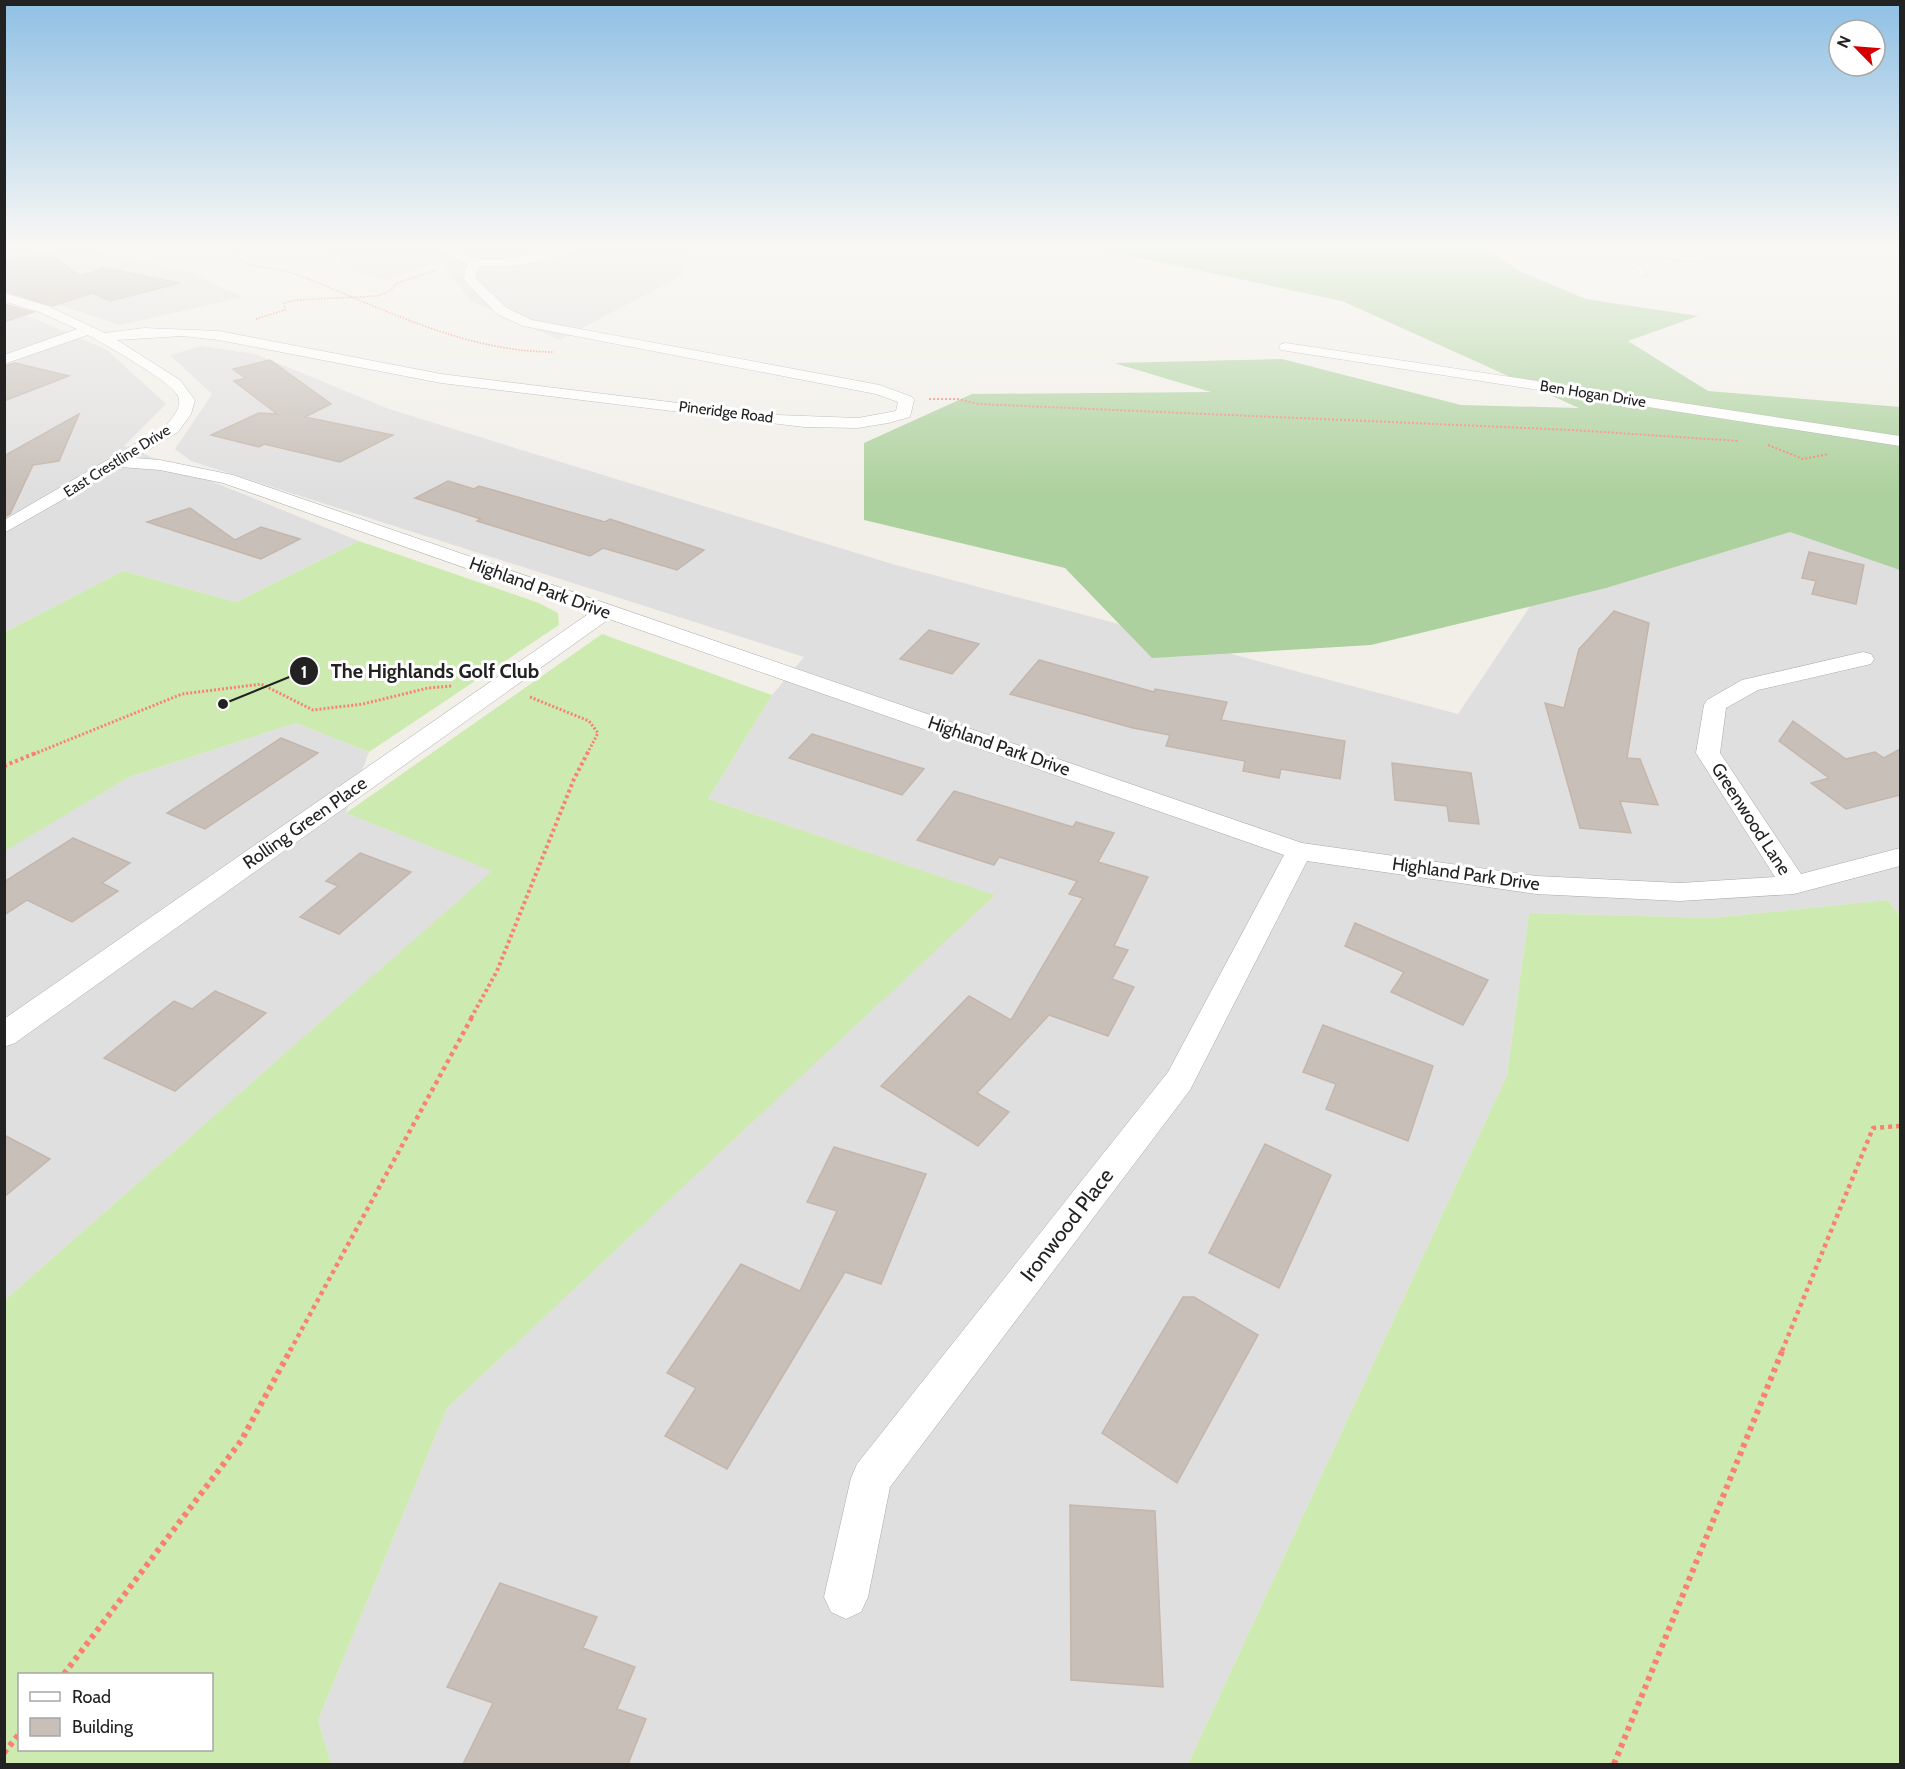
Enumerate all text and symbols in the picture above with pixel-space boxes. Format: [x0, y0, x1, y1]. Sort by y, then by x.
north arrow [1827, 18, 1887, 78]
text: N [1833, 33, 1855, 51]
street label: Ben Hogan Drive [1539, 377, 1648, 411]
street label: Pineridge Road [678, 397, 774, 427]
street label: East Crestline Drive [60, 421, 174, 501]
street label: Highland Park Drive [466, 552, 614, 624]
callout: The Highlands Golf Club [289, 652, 552, 690]
text: The Highlands Golf Club [331, 659, 539, 683]
text: 1 [301, 661, 307, 683]
street label: Highland Park Drive [925, 711, 1073, 781]
street label: Greenwood Lane [1707, 759, 1795, 879]
street label: Rolling Green Place [239, 772, 371, 874]
street label: Highland Park Drive [1391, 853, 1541, 895]
street label: Ironwood Place [1015, 1163, 1119, 1286]
legend [18, 1673, 213, 1751]
text: Road [72, 1686, 111, 1708]
text: Building [72, 1716, 134, 1738]

